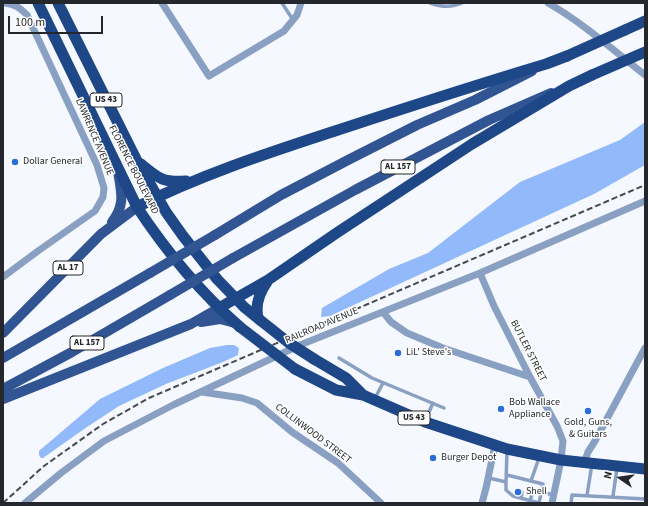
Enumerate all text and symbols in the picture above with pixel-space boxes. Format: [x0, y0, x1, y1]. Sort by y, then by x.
scale bar [10, 8, 105, 34]
text: 100 m [15, 14, 45, 31]
road number: US 43 [90, 93, 122, 107]
street label: LAWRENCE AVENUE [72, 97, 116, 177]
street label: FLORENCE BOULEVARD [105, 124, 161, 216]
place label: Dollar General [23, 156, 83, 168]
marker: Dollar General [10, 157, 20, 167]
road number: AL 157 [381, 160, 415, 174]
road number: AL 17 [53, 261, 83, 275]
street label: RAILROAD AVENUE [284, 305, 360, 347]
street label: BUTLER STREET [507, 318, 549, 384]
road number: AL 157 [70, 336, 104, 350]
place label: LiL' Steve's [406, 347, 451, 359]
marker: LiL' Steve's [393, 348, 403, 358]
place label: Bob Wallace Appliance [509, 397, 560, 420]
street label: COLLINWOOD STREET [273, 401, 353, 467]
marker: Bob Wallace Appliance [496, 404, 506, 414]
marker: Gold, Guns, & Guitars [583, 406, 593, 416]
road number: US 43 [398, 411, 430, 425]
place label: Gold, Guns, & Guitars [564, 417, 612, 440]
place label: Burger Depot [441, 452, 496, 464]
marker: Burger Depot [428, 453, 438, 463]
north arrow [600, 458, 640, 498]
text: N [600, 470, 616, 480]
place label: Shell [526, 486, 547, 498]
marker: Shell [513, 487, 523, 497]

